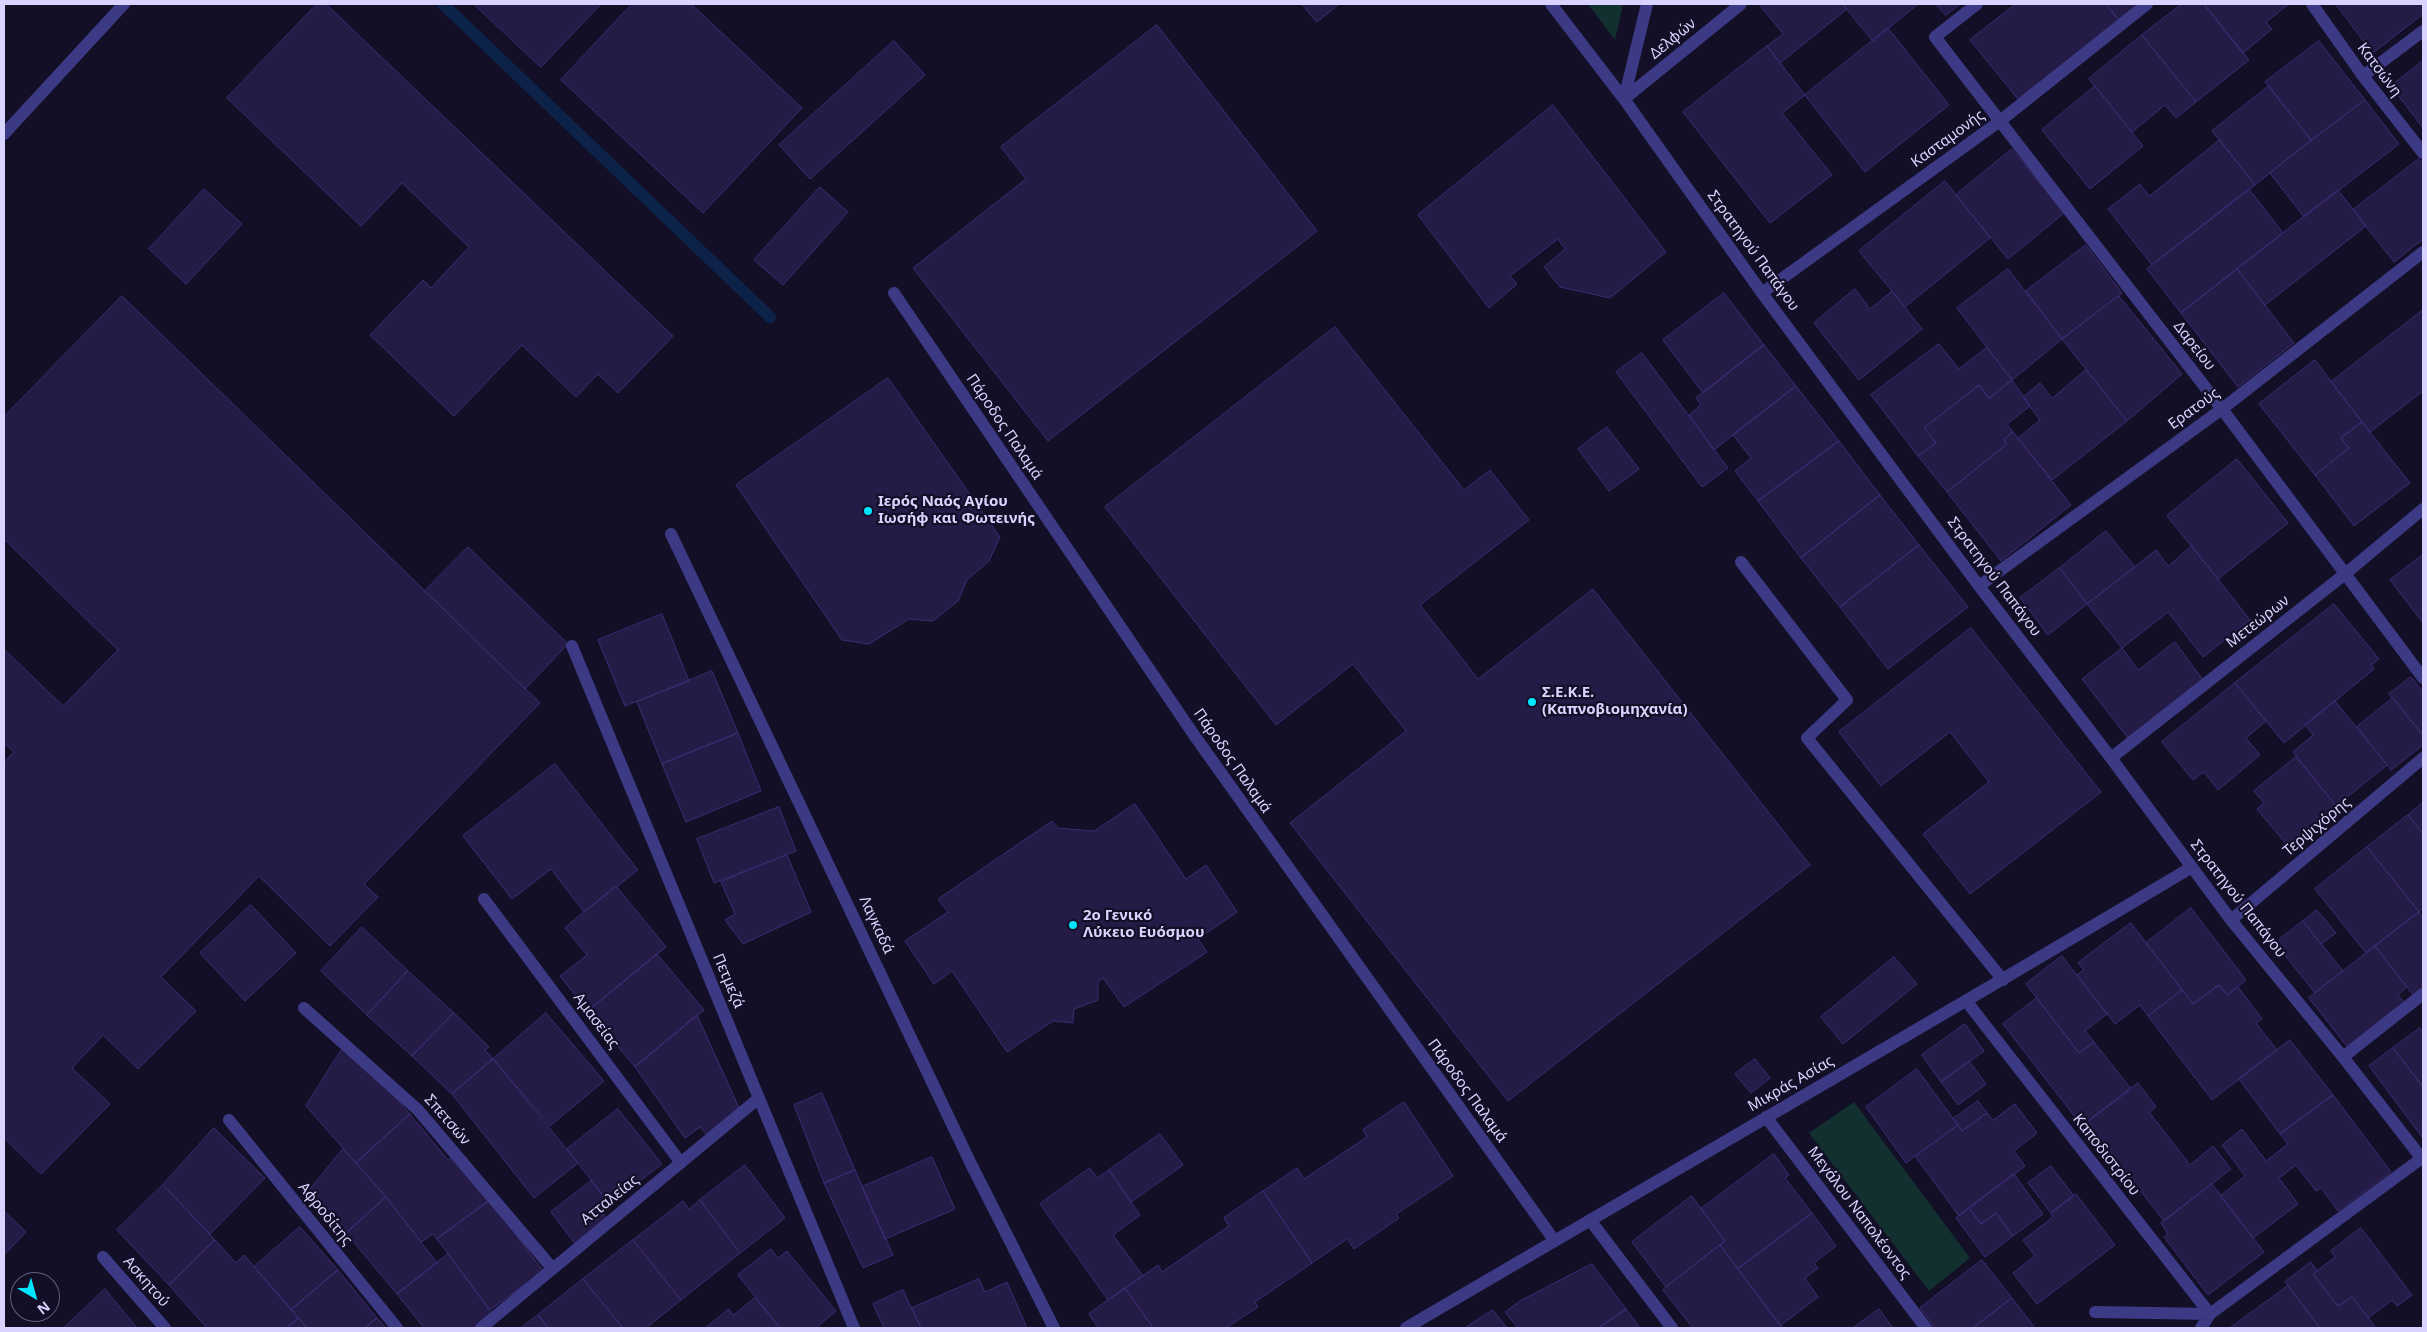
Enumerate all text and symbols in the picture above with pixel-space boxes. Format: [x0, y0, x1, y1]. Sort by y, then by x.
street label: Δελφών [1646, 15, 1700, 63]
street label: Κατσώνη [2353, 39, 2405, 101]
street label: Κασταμονής [1908, 106, 1988, 172]
street label: Στρατηγού Παπάγου [1703, 187, 1803, 315]
street label: Δαρείου [2169, 318, 2219, 374]
street label: Πάροδος Παλαμά [962, 371, 1046, 483]
street label: Ερατούς [2165, 384, 2223, 434]
place label: Ιερός Ναός Αγίου Ιωσήφ και Φωτεινής [878, 493, 1035, 528]
marker: Ιερός Ναός Αγίου Ιωσήφ και Φωτεινής [862, 505, 874, 517]
street label: Στρατηγού Παπάγου [1943, 514, 2045, 640]
street label: Μετεώρων [2223, 592, 2293, 652]
place label: Σ.Ε.Κ.Ε. (Καπνοβιομηχανία) [1542, 684, 1688, 719]
marker: Σ.Ε.Κ.Ε. (Καπνοβιομηχανία) [1526, 696, 1538, 708]
street label: Πάροδος Παλαμά [1189, 705, 1275, 817]
street label: Τερψιχόρης [2280, 794, 2354, 860]
street label: Στρατηγού Παπάγου [2186, 836, 2290, 962]
street label: Λαγκαδά [855, 893, 897, 957]
place label: 2ο Γενικό Λύκειο Ευόσμου [1083, 907, 1204, 942]
marker: 2ο Γενικό Λύκειο Ευόσμου [1067, 919, 1079, 931]
street label: Πετμεζά [709, 951, 747, 1011]
street label: Αμασείας [569, 990, 623, 1052]
street label: Πάροδος Παλαμά [1423, 1036, 1511, 1146]
street label: Μικράς Ασίας [1745, 1052, 1837, 1116]
street label: Σπετσών [420, 1091, 474, 1149]
street label: Καποδιστρίου [2068, 1110, 2144, 1200]
street label: Μεγάλου Ναπολέοντος [1803, 1143, 1915, 1283]
street label: Ατταλείας [577, 1171, 643, 1229]
street label: Αφροδίτης [294, 1179, 356, 1249]
street label: Ασκητού [119, 1253, 173, 1311]
north arrow [10, 1272, 60, 1322]
text: N [34, 1297, 54, 1319]

